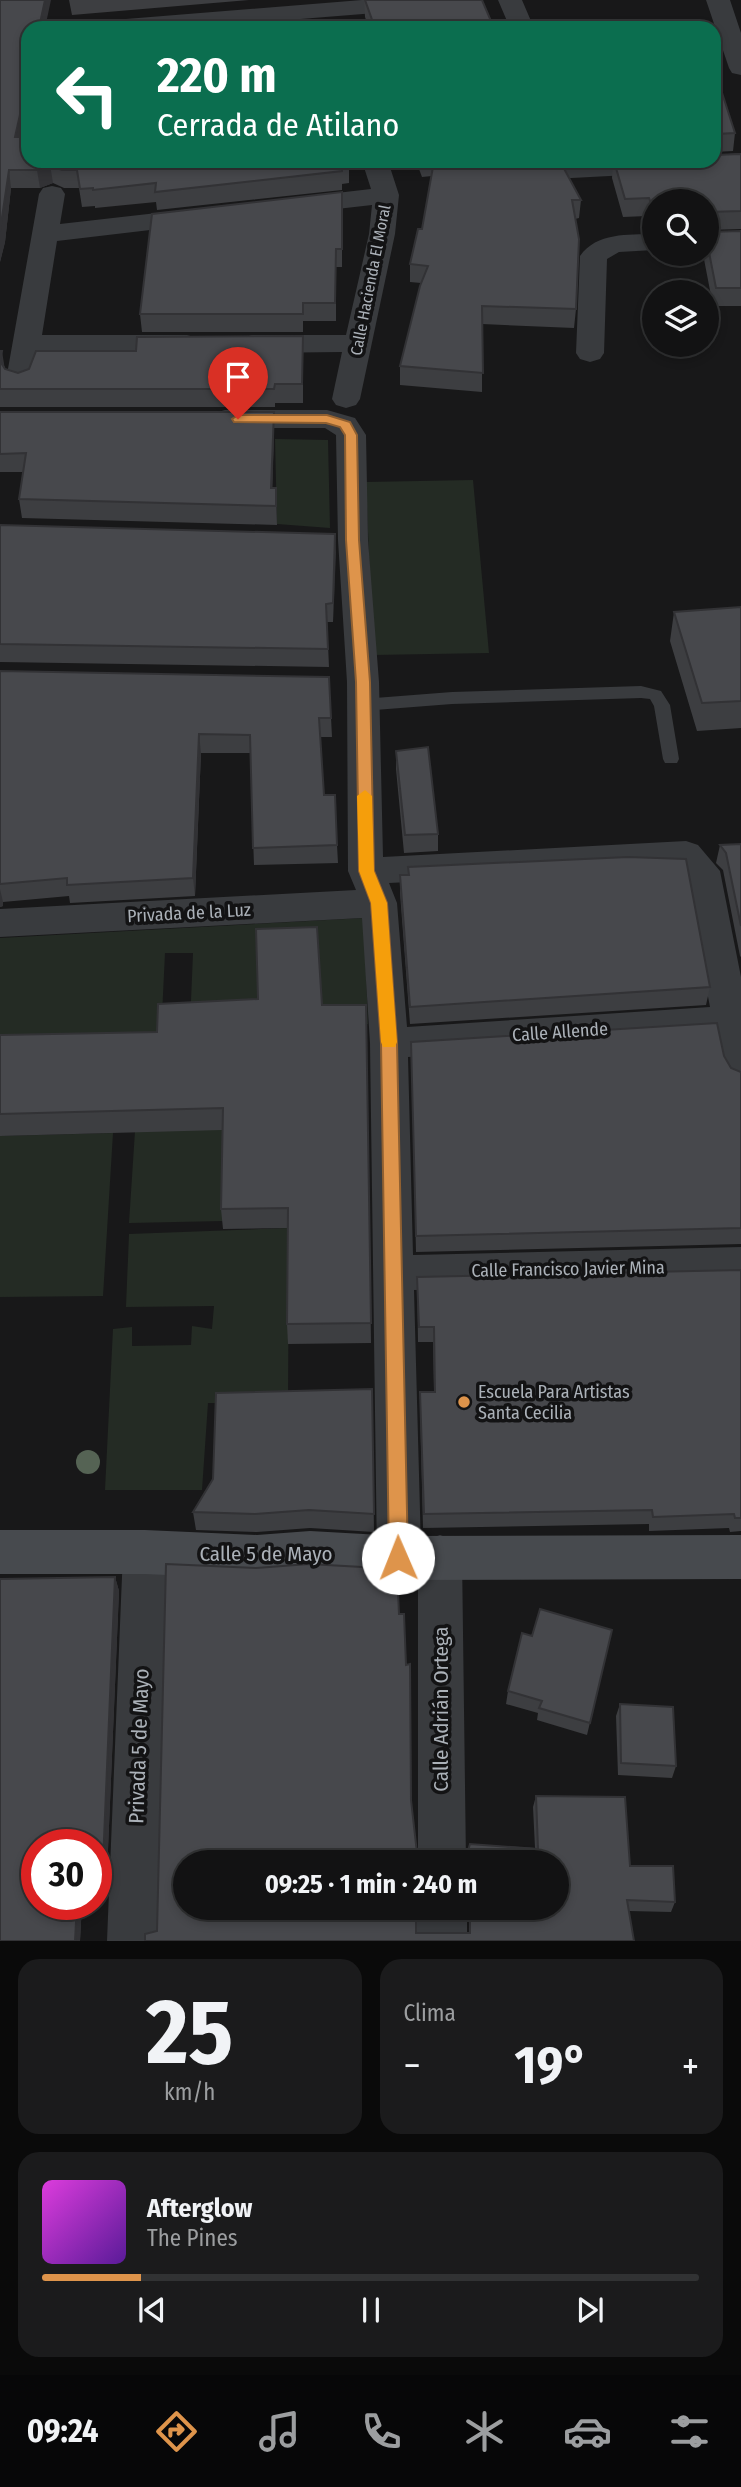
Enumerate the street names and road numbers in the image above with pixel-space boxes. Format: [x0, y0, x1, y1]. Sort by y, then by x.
street label: Calle Hacienda El Moral [347, 203, 394, 357]
street label: Privada de la Luz [127, 899, 251, 927]
street label: Calle Allende [511, 1018, 609, 1046]
street label: Calle Francisco Javier Mina [471, 1256, 665, 1282]
street label: Calle 5 de Mayo [199, 1541, 333, 1567]
street label: Calle Adrián Ortega [428, 1626, 454, 1792]
street label: Privada 5 de Mayo [123, 1668, 155, 1824]

